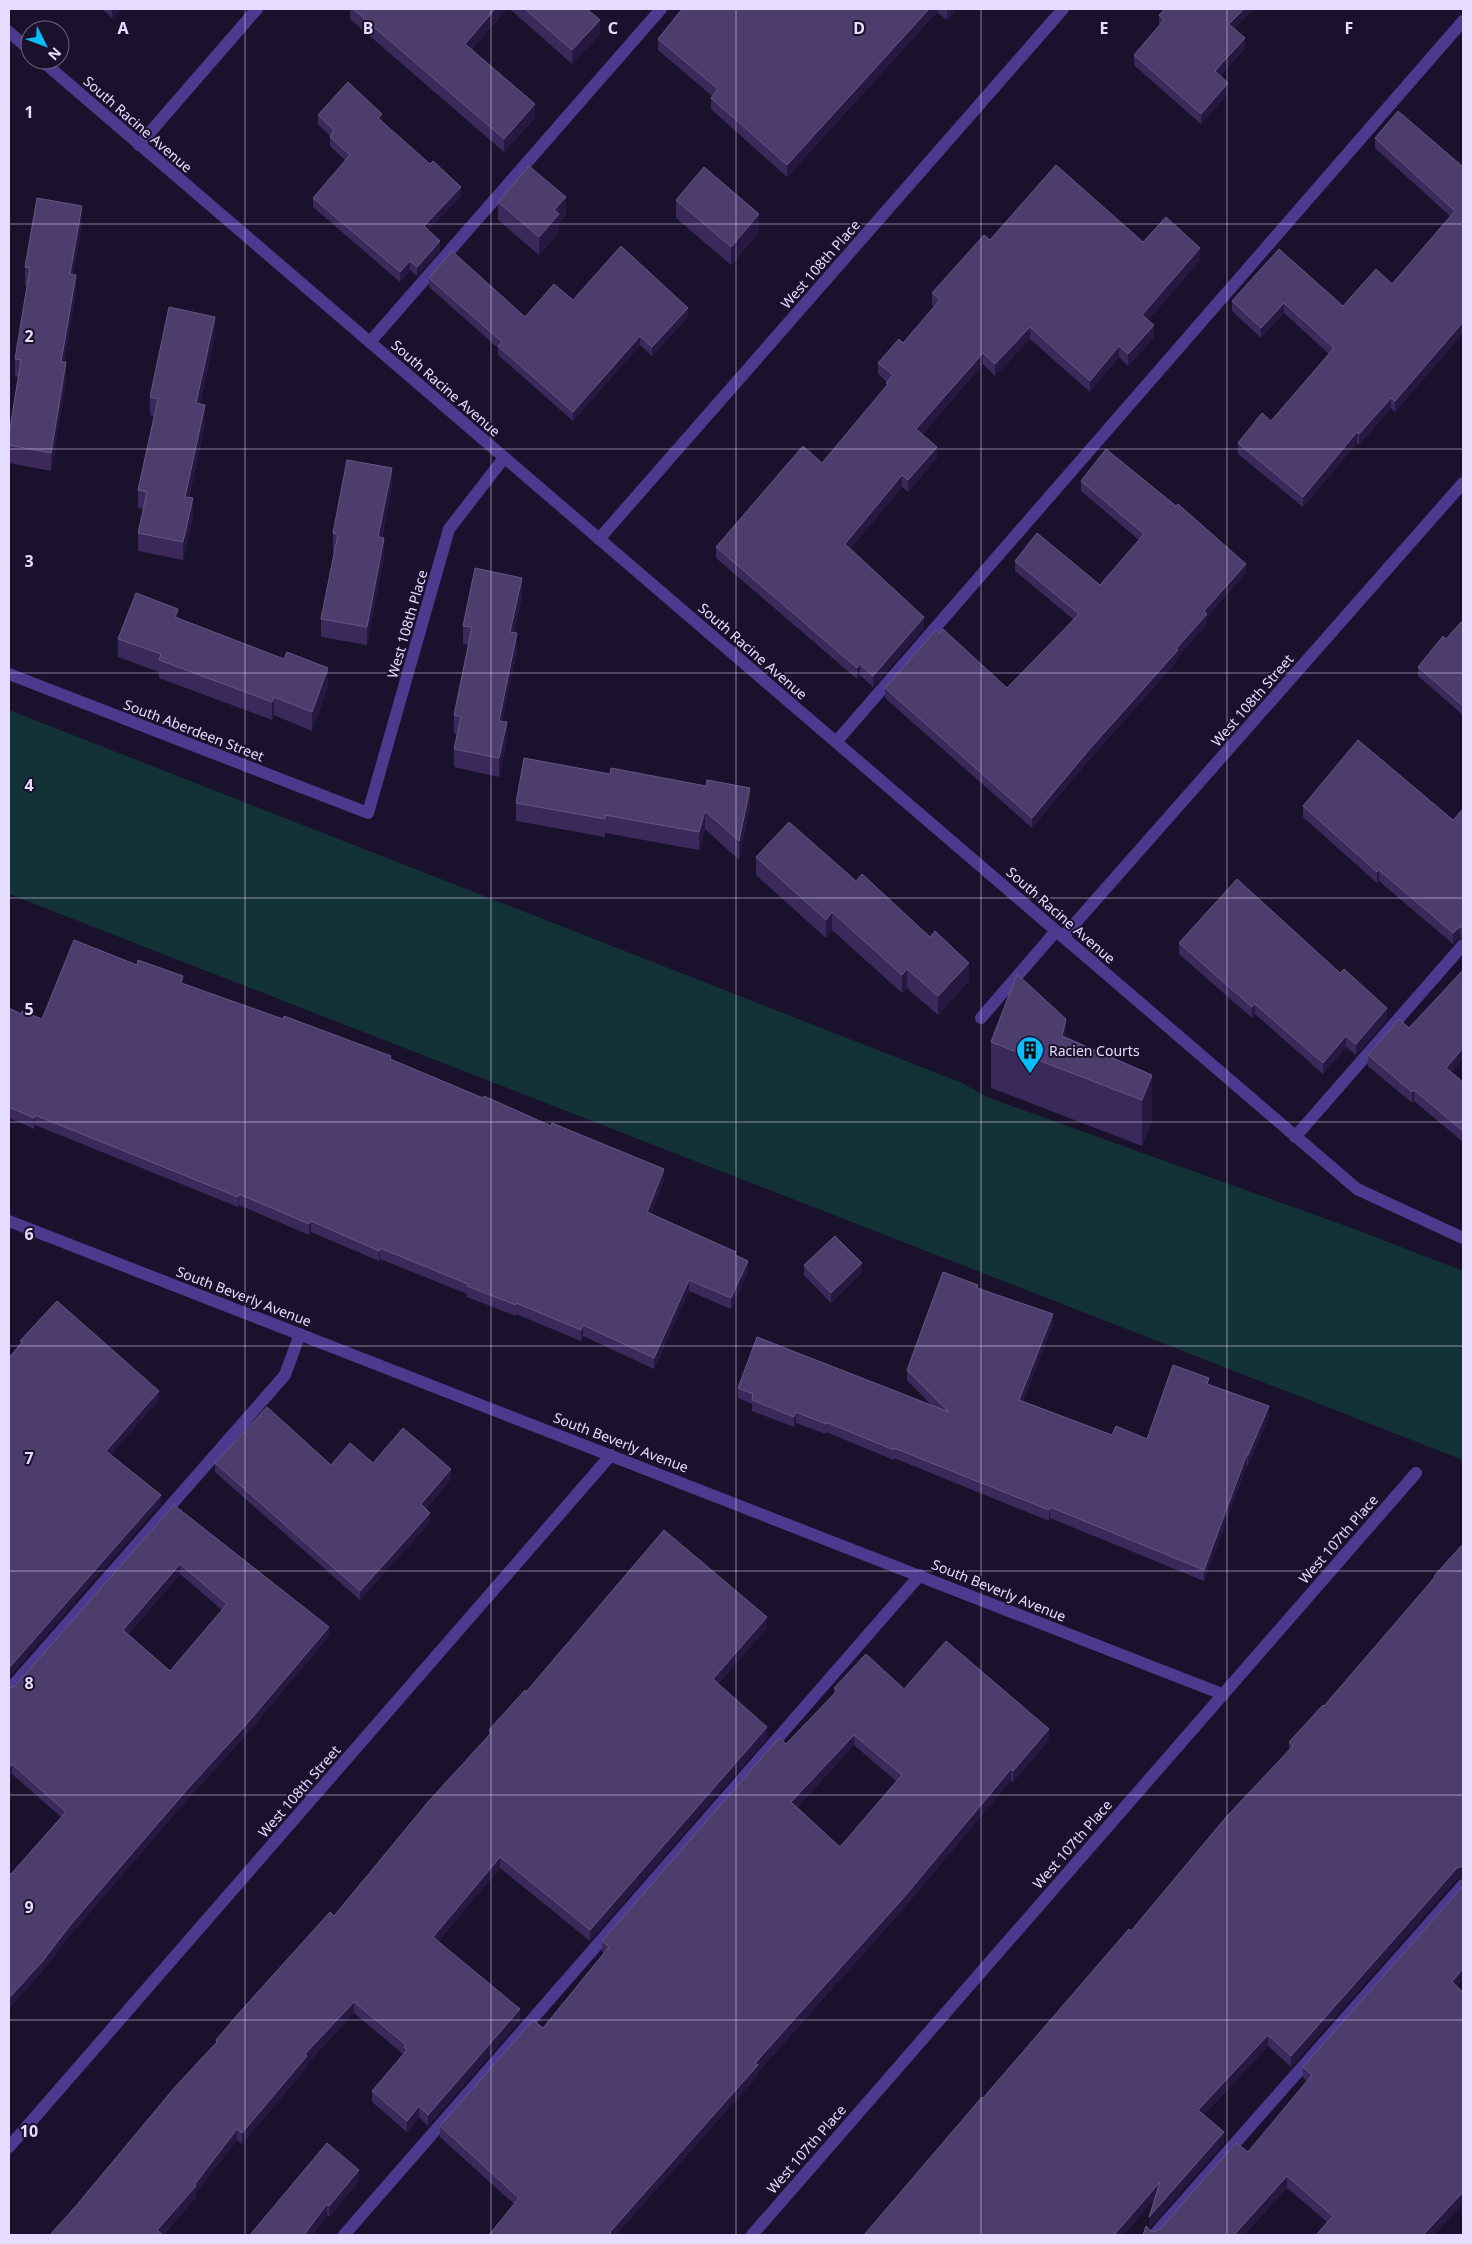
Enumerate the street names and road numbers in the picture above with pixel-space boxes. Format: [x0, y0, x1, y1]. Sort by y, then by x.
street label: South Racine Avenue [80, 71, 197, 177]
street label: West 108th Place [776, 215, 864, 312]
street label: South Racine Avenue [388, 335, 505, 441]
street label: West 108th Place [382, 567, 432, 680]
street label: South Racine Avenue [695, 598, 812, 704]
street label: West 108th Street [1207, 650, 1297, 750]
street label: South Aberdeen Street [121, 694, 267, 766]
street label: South Racine Avenue [1003, 862, 1120, 968]
street label: South Beverly Avenue [174, 1261, 314, 1331]
street label: South Beverly Avenue [551, 1407, 691, 1477]
street label: West 107th Place [1294, 1490, 1382, 1587]
street label: South Beverly Avenue [929, 1554, 1069, 1626]
street label: West 108th Street [254, 1741, 344, 1841]
street label: West 107th Place [1028, 1795, 1116, 1892]
street label: West 107th Place [762, 2100, 850, 2197]

